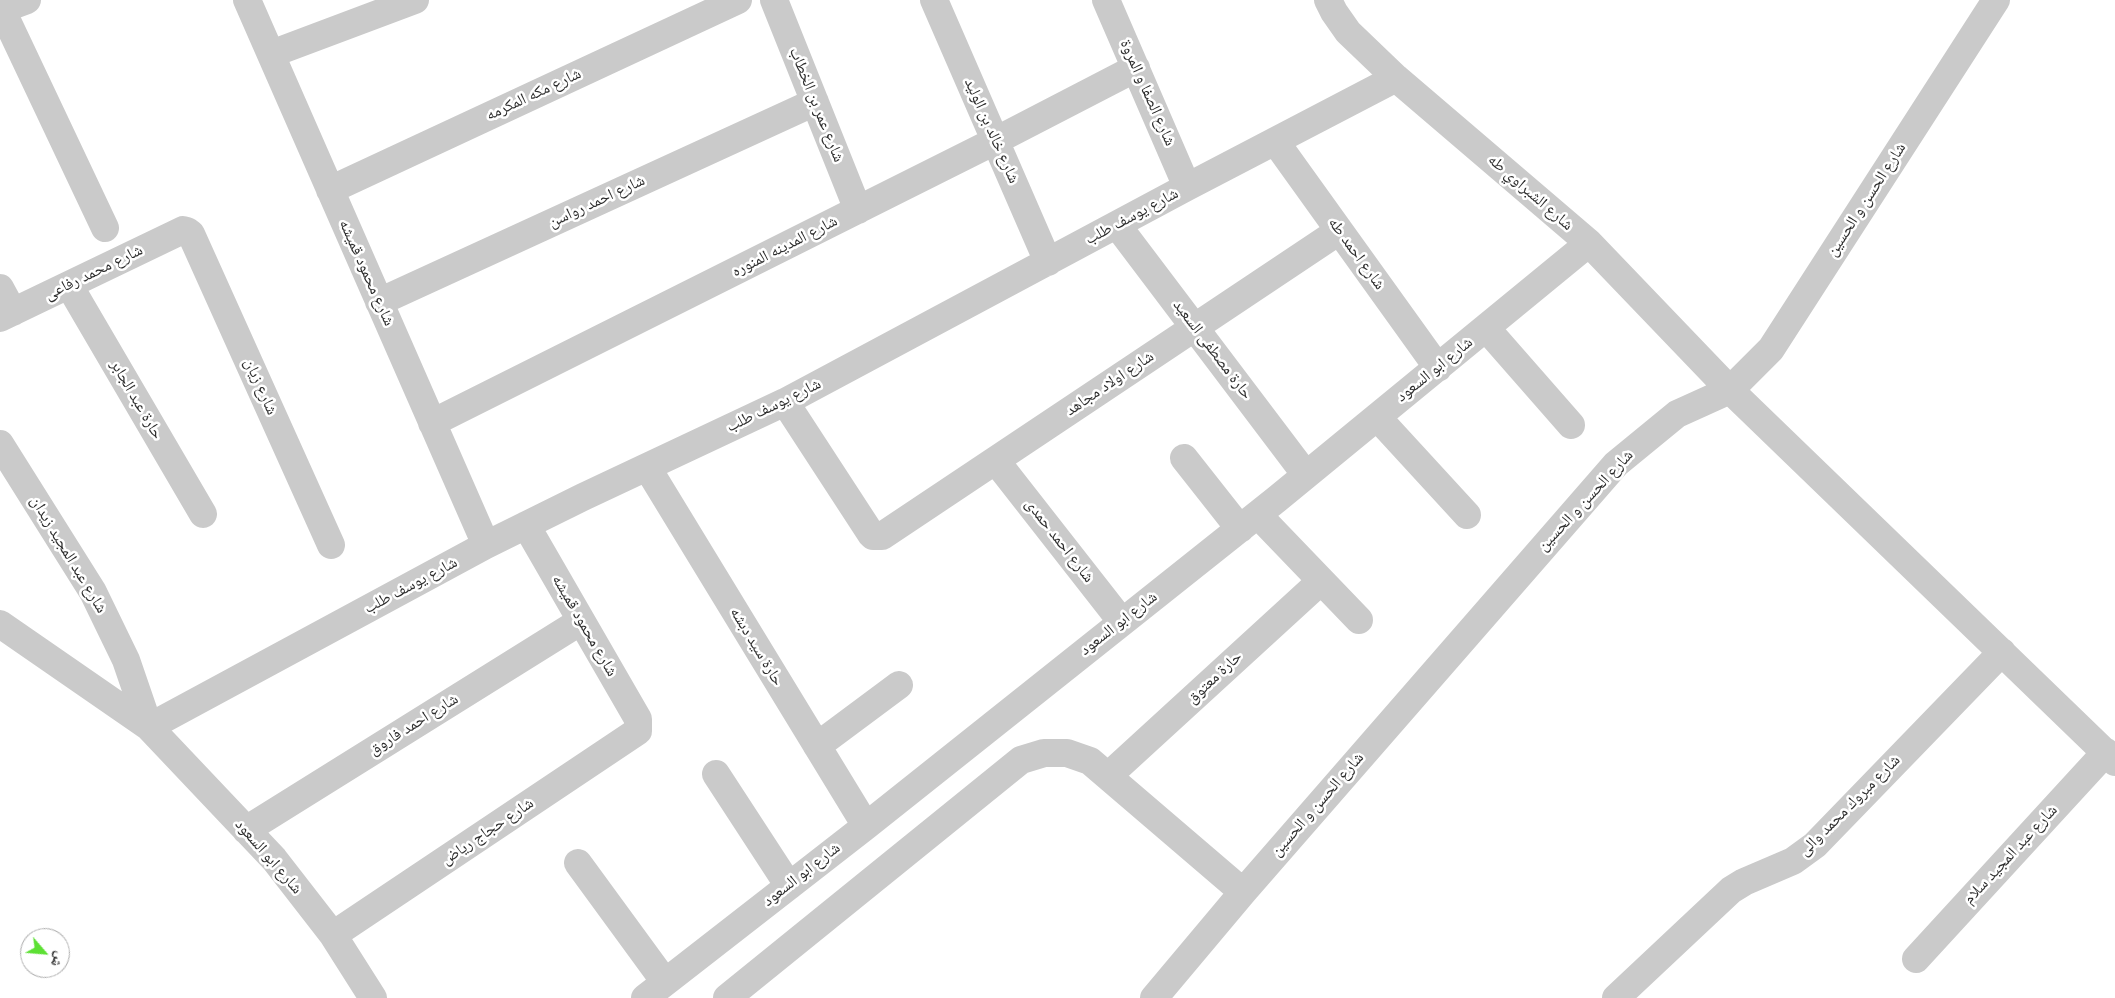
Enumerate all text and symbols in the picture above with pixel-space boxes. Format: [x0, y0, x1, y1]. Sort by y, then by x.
street label: شارع الصفا و المروة [1115, 37, 1179, 149]
street label: شارع عمر بن الخطاب [784, 45, 848, 165]
street label: شارع مكه المكرمه [483, 65, 585, 125]
street label: شارع خالد بن الوليد [959, 75, 1023, 187]
street label: شارع الحسن و الحسين [1823, 140, 1911, 260]
street label: شارع الشبراوي طه [1483, 151, 1577, 235]
street label: شارع احمد رواسن [546, 171, 648, 233]
street label: شارع يوسف طلب [1082, 184, 1182, 250]
street label: شارع المدينه المنوره [729, 212, 841, 282]
street label: شارع احمد طه [1323, 214, 1389, 294]
street label: شارع محمود قميشه [334, 217, 398, 329]
street label: شارع محمد رفاعى [42, 241, 146, 305]
street label: حارة مصطفى السعيد [1168, 296, 1256, 404]
street label: شارع ابو السعود [1393, 333, 1477, 407]
street label: شارع اولاد مجاهد [1062, 347, 1158, 421]
street label: شارع زيان [239, 356, 281, 418]
street label: حارة عبد الجابر [106, 357, 166, 443]
street label: شارع يوسف طلب [724, 375, 824, 437]
street label: شارع الحسن و الحسين [1534, 446, 1638, 556]
street label: شارع عبد المجيد زيدان [25, 493, 111, 617]
street label: شارع احمد حمدى [1020, 495, 1098, 587]
street label: شارع يوسف طلب [361, 553, 461, 619]
street label: شارع محمود قميشه [547, 572, 621, 680]
street label: شارع ابو السعود [1076, 588, 1162, 660]
street label: حارة سيد دبشه [725, 604, 787, 690]
street label: حارة معتوق [1183, 648, 1247, 708]
street label: شارع احمد فاروق [366, 690, 462, 760]
street label: شارع الحسن و الحسين [1268, 749, 1368, 861]
street label: شارع مبروك محمد والى [1795, 751, 1905, 861]
street label: شارع حجاج رياض [438, 794, 538, 870]
street label: شارع عبد المجيد سلام [1960, 801, 2062, 909]
street label: شارع ابو السعود [230, 816, 306, 898]
street label: شارع ابو السعود [759, 839, 845, 911]
north arrow [20, 928, 70, 978]
text: ش [46, 949, 70, 971]

